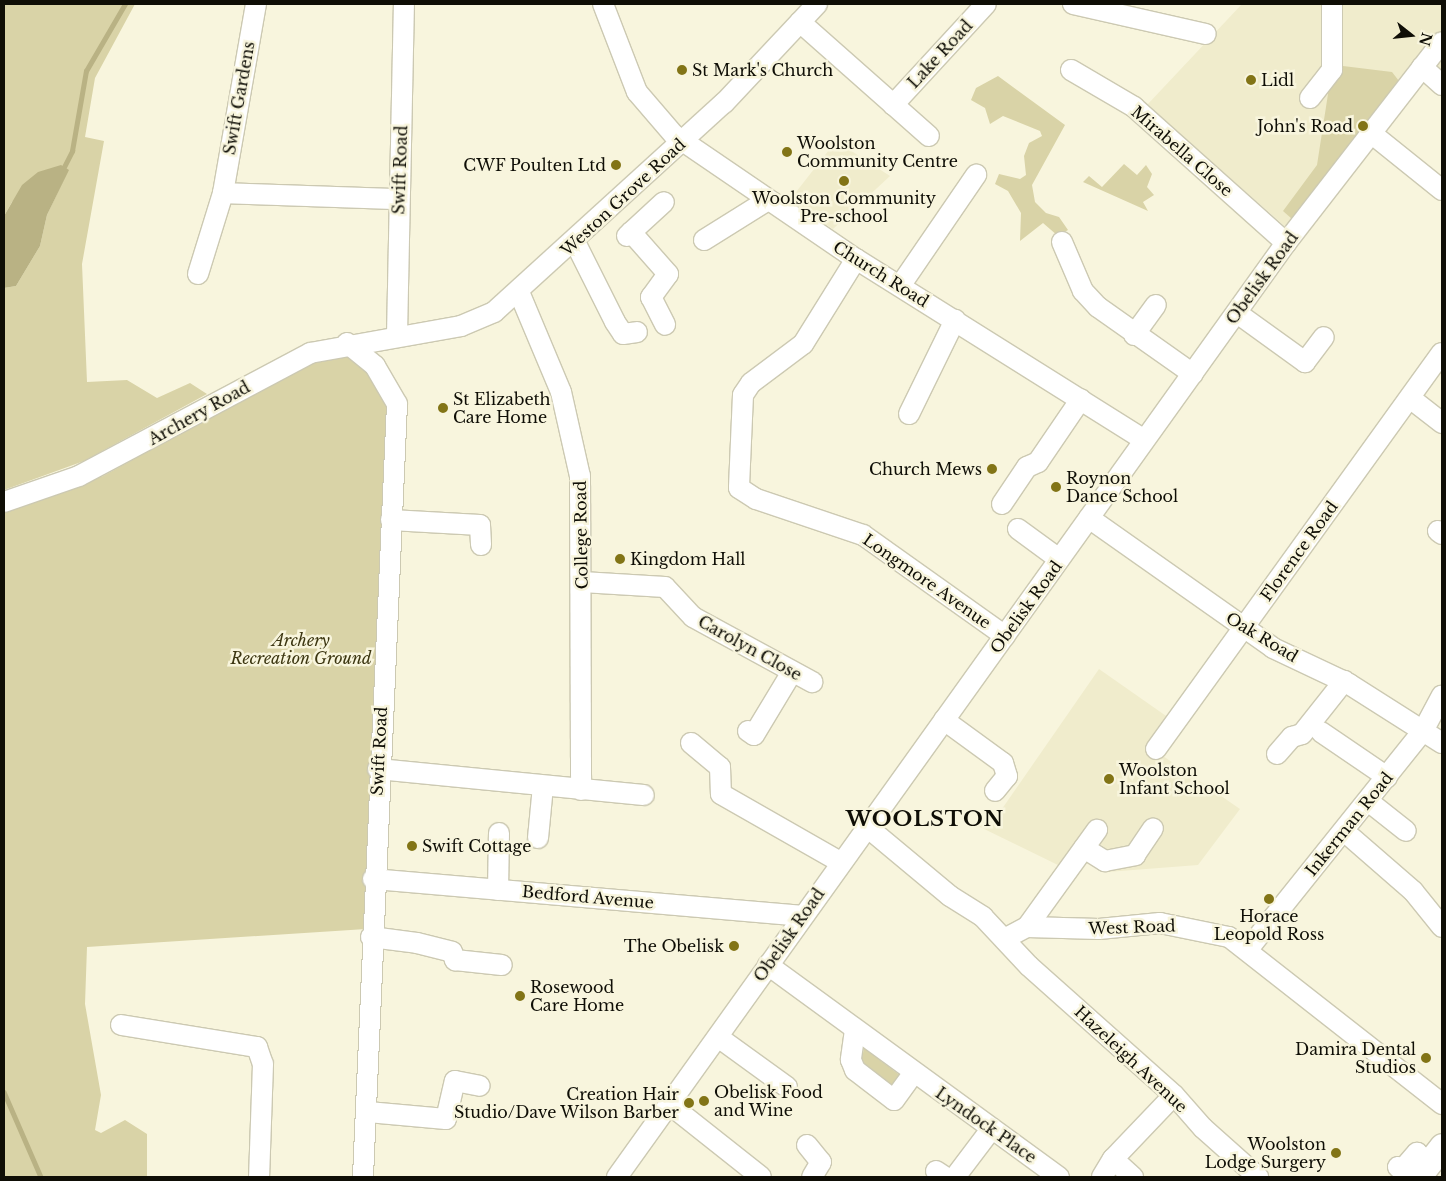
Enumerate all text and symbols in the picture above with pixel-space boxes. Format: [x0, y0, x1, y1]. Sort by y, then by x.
north arrow [1386, 10, 1436, 60]
street label: Lake Road [904, 16, 976, 92]
text: N [1415, 30, 1436, 48]
street label: Swift Gardens [220, 40, 258, 156]
place label: St Mark's Church [692, 60, 833, 80]
marker: St Mark's Church [676, 64, 688, 76]
place label: Lidl [1261, 70, 1294, 90]
marker: Lidl [1245, 74, 1257, 86]
street label: Mirabella Close [1127, 102, 1237, 200]
place label: John's Road [1257, 116, 1353, 136]
marker: John's Road [1357, 120, 1369, 132]
street label: Swift Road [389, 125, 411, 215]
place label: Woolston Community Centre [797, 133, 958, 171]
street label: Weston Grove Road [557, 134, 689, 260]
marker: Woolston Community Centre [781, 146, 793, 158]
place label: CWF Poulten Ltd [463, 155, 606, 175]
marker: CWF Poulten Ltd [610, 159, 622, 171]
marker: Woolston Community Pre-school [838, 175, 850, 187]
place label: Woolston Community Pre-school [752, 188, 936, 226]
street label: Obelisk Road [1222, 228, 1302, 328]
street label: Church Road [830, 237, 932, 311]
street label: Archery Road [145, 377, 253, 449]
place label: St Elizabeth Care Home [453, 389, 551, 427]
marker: St Elizabeth Care Home [437, 402, 449, 414]
place label: Church Mews [869, 459, 982, 479]
marker: Church Mews [986, 463, 998, 475]
place label: Roynon Dance School [1066, 468, 1178, 506]
street label: College Road [570, 480, 592, 590]
marker: Roynon Dance School [1050, 481, 1062, 493]
street label: Florence Road [1256, 497, 1342, 605]
street label: Longmore Avenue [859, 529, 995, 633]
place label: Kingdom Hall [630, 549, 746, 569]
marker: Kingdom Hall [614, 553, 626, 565]
street label: Obelisk Road [986, 557, 1066, 657]
street label: Oak Road [1222, 608, 1302, 666]
street label: Carolyn Close [695, 612, 805, 684]
park label: Archery Recreation Ground [230, 630, 372, 668]
street label: Swift Road [367, 706, 391, 796]
place label: Woolston Infant School [1119, 760, 1230, 798]
street label: Inkerman Road [1301, 768, 1397, 880]
marker: Woolston Infant School [1103, 773, 1115, 785]
district label: WOOLSTON [845, 806, 1005, 832]
place label: Swift Cottage [422, 836, 531, 856]
marker: Swift Cottage [406, 840, 418, 852]
street label: Bedford Avenue [521, 882, 655, 912]
street label: Obelisk Road [750, 885, 828, 985]
marker: Horace Leopold Ross [1263, 893, 1275, 905]
place label: Horace Leopold Ross [1214, 906, 1324, 944]
street label: West Road [1088, 916, 1176, 938]
place label: The Obelisk [624, 936, 724, 956]
marker: The Obelisk [728, 940, 740, 952]
place label: Rosewood Care Home [530, 977, 624, 1015]
marker: Rosewood Care Home [514, 990, 526, 1002]
street label: Hazeleigh Avenue [1070, 1002, 1192, 1116]
place label: Damira Dental Studios [1295, 1039, 1416, 1077]
marker: Damira Dental Studios [1420, 1052, 1432, 1064]
place label: Obelisk Food and Wine [714, 1082, 823, 1120]
street label: Lyndock Place [932, 1083, 1040, 1167]
place label: Creation Hair Studio/Dave Wilson Barber [453, 1084, 679, 1122]
marker: Obelisk Food and Wine [698, 1095, 710, 1107]
marker: Creation Hair Studio/Dave Wilson Barber [683, 1097, 695, 1109]
place label: Woolston Lodge Surgery [1205, 1134, 1326, 1172]
marker: Woolston Lodge Surgery [1330, 1147, 1342, 1159]

